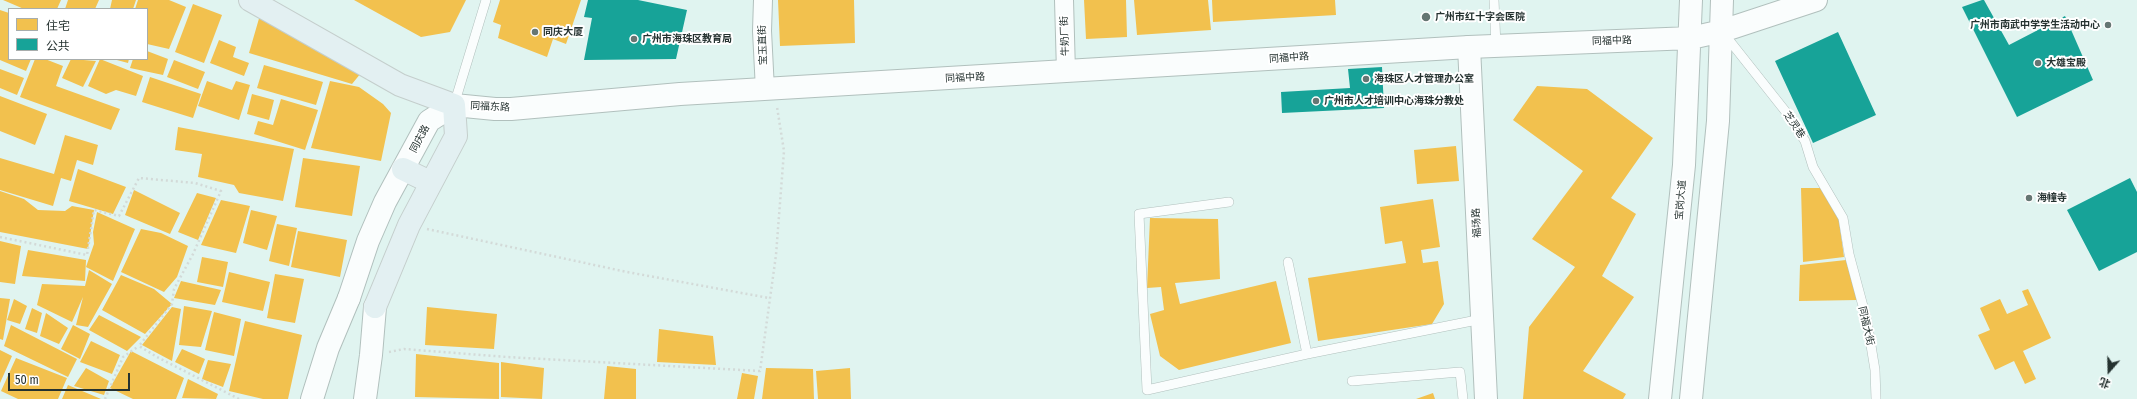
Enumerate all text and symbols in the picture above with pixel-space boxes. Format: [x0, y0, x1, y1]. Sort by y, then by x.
legend [8, 8, 148, 60]
marker: 广州市红十字会医院 [1420, 11, 1432, 23]
place label: 广州市红十字会医院 [1435, 11, 1525, 23]
street label: 牛奶厂街 [1058, 16, 1072, 56]
text: 住宅 [46, 19, 70, 33]
place label: 广州市南武中学学生活动中心 [1970, 19, 2100, 31]
marker: 广州市南武中学学生活动中心 [2103, 20, 2113, 30]
street label: 宝玉直街 [756, 25, 770, 65]
place label: 同庆大厦 [543, 26, 583, 38]
marker: 同庆大厦 [530, 27, 540, 37]
place label: 广州市海珠区教育局 [642, 33, 732, 45]
marker: 广州市海珠区教育局 [629, 34, 639, 44]
street label: 同福中路 [1592, 34, 1632, 48]
text: 公共 [46, 39, 70, 53]
street label: 同福中路 [1269, 51, 1309, 65]
place label: 大雄宝殿 [2046, 57, 2086, 69]
marker: 大雄宝殿 [2033, 58, 2043, 68]
street label: 同福中路 [945, 71, 985, 85]
place label: 海珠区人才管理办公室 [1374, 73, 1474, 85]
marker: 海珠区人才管理办公室 [1361, 74, 1371, 84]
place label: 广州市人才培训中心海珠分教处 [1324, 95, 1464, 107]
marker: 广州市人才培训中心海珠分教处 [1311, 96, 1321, 106]
street label: 同福东路 [470, 100, 510, 114]
street label: 芝灵巷 [1781, 109, 1807, 141]
street label: 同庆路 [408, 123, 432, 155]
street label: 宝岗大道 [1673, 180, 1689, 220]
place label: 海幢寺 [2037, 192, 2067, 204]
marker: 海幢寺 [2024, 193, 2034, 203]
street label: 福场路 [1470, 208, 1484, 238]
street label: 同福大街 [1856, 305, 1876, 347]
north arrow [2089, 351, 2129, 391]
scale bar [10, 365, 132, 391]
text: 50 m [15, 373, 39, 387]
text: 北 [2097, 375, 2112, 391]

